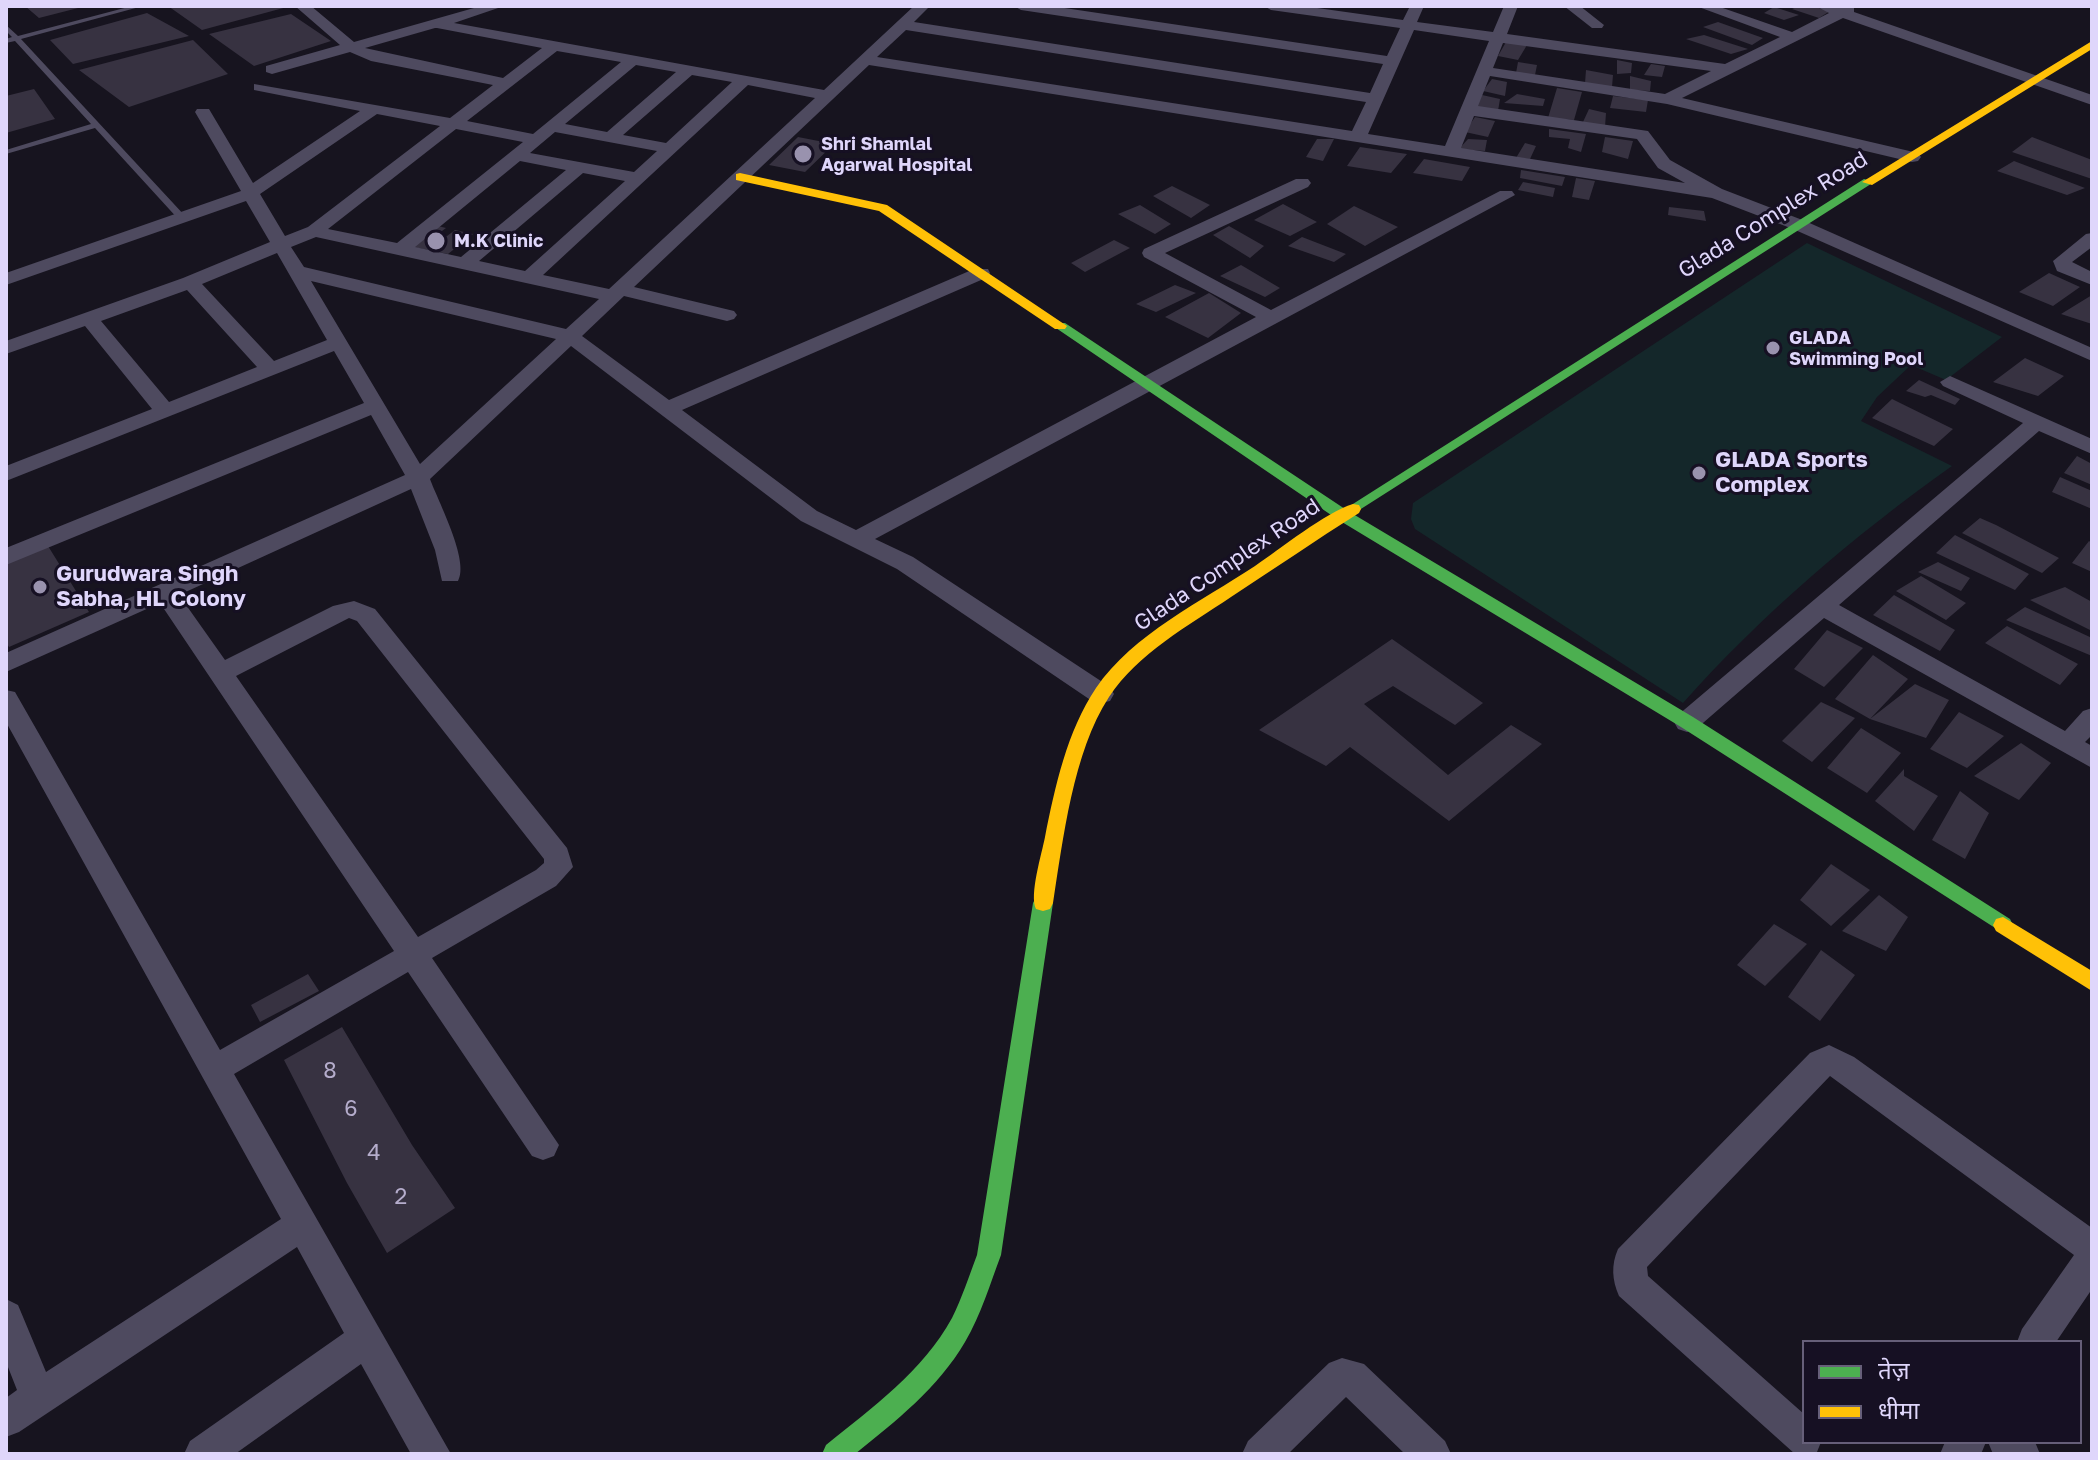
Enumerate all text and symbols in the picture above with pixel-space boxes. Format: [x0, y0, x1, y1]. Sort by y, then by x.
place label: Shri Shamlal Agarwal Hospital [821, 133, 972, 176]
marker: Shri Shamlal Agarwal Hospital [792, 143, 814, 165]
street label: Glada Complex Road [1673, 146, 1873, 284]
marker: M.K Clinic [425, 230, 447, 252]
place label: M.K Clinic [454, 230, 543, 252]
place label: GLADA Swimming Pool [1789, 327, 1923, 370]
marker: GLADA Swimming Pool [1764, 339, 1782, 357]
place label: GLADA Sports Complex [1715, 447, 1868, 498]
marker: GLADA Sports Complex [1690, 464, 1708, 482]
street label: Glada Complex Road [1129, 493, 1325, 637]
place label: Gurudwara Singh Sabha, HL Colony [56, 561, 246, 612]
marker: Gurudwara Singh Sabha, HL Colony [31, 578, 49, 596]
house number: 8 [323, 1058, 337, 1084]
house number: 6 [344, 1096, 358, 1122]
house number: 4 [367, 1140, 381, 1166]
house number: 2 [395, 1184, 407, 1210]
legend [1802, 1340, 2082, 1444]
text: तेज़ [1878, 1355, 1910, 1384]
text: धीमा [1878, 1395, 1920, 1424]

